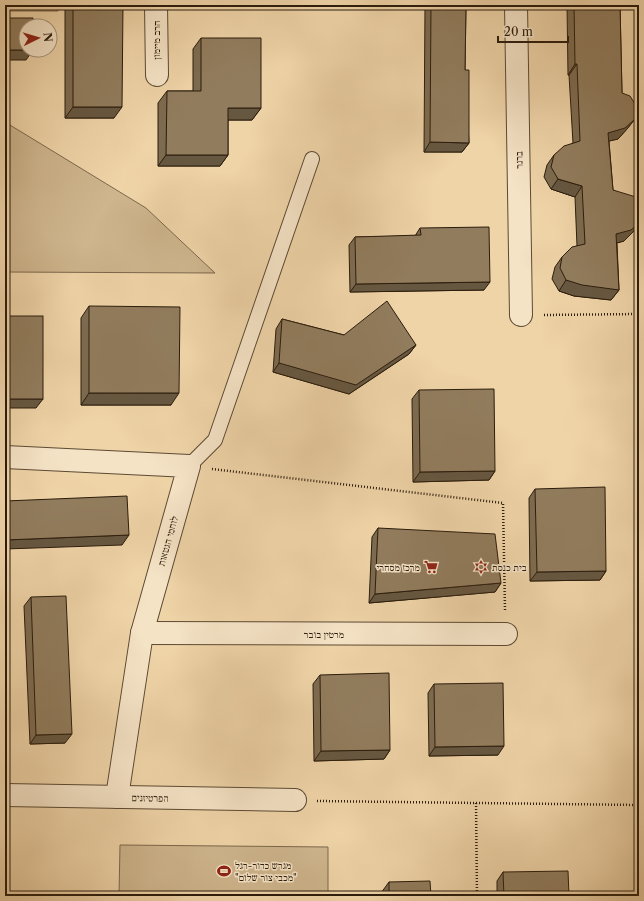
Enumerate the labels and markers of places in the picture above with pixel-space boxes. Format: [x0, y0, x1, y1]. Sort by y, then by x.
supermarket icon: מרכז מסחרי [423, 559, 439, 575]
synagogue icon: בית כנסת [473, 559, 489, 575]
place label: מרכז מסחרי [376, 561, 420, 574]
place label: בית כנסת [492, 561, 527, 574]
place label: מגרש כדור-רגל "מכבי צור שלום" [235, 859, 297, 884]
sports icon: מגרש כדור-רגל "מכבי צור שלום" [216, 863, 232, 879]

